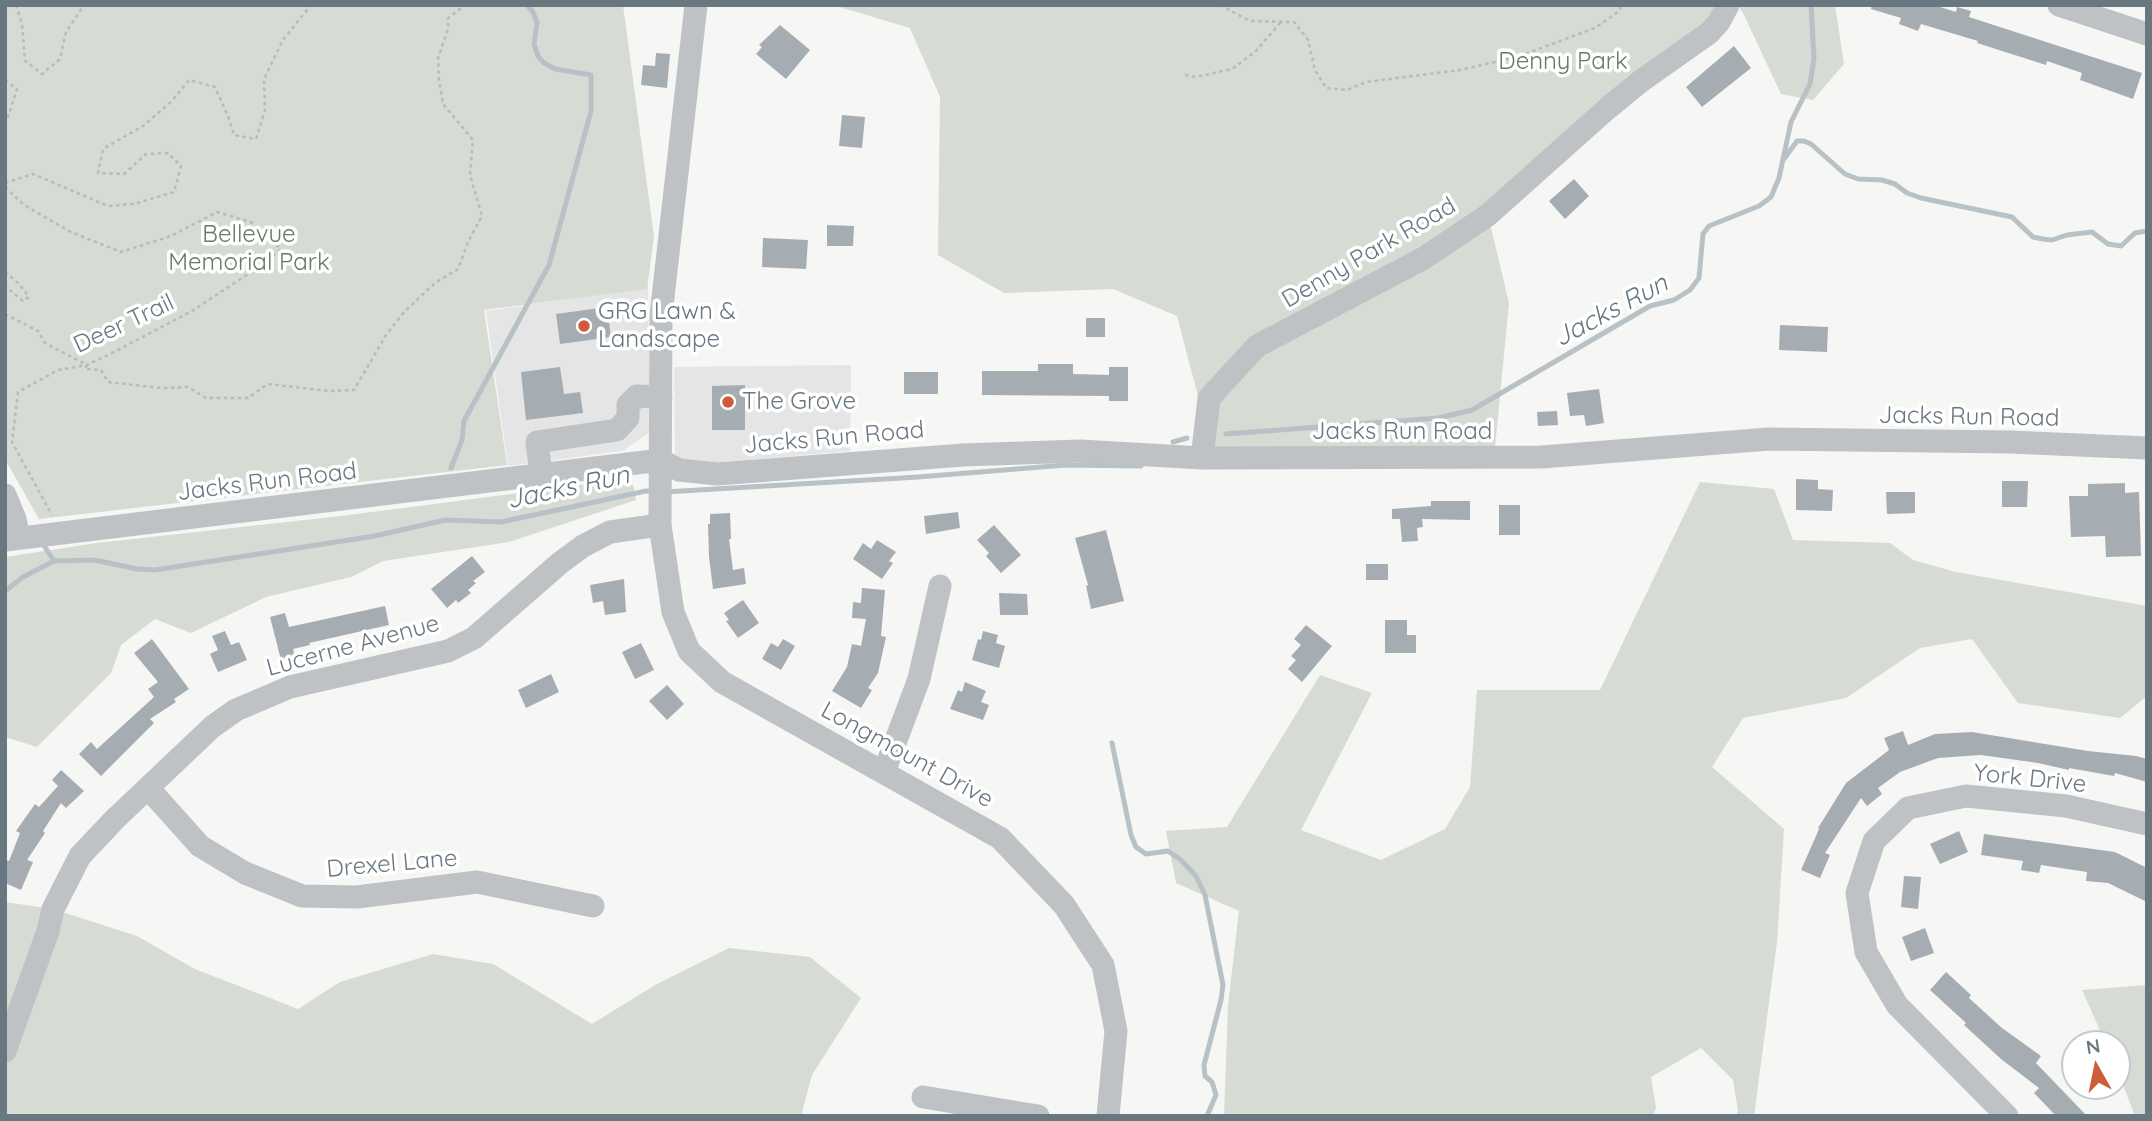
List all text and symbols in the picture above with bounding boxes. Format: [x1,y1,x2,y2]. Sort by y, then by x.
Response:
park label: Denny Park [1498,48,1628,76]
street label: Denny Park Road [1277,192,1461,314]
park label: Bellevue Memorial Park [168,221,330,277]
water label: Jacks Run [1549,268,1673,354]
street label: Deer Trail [69,288,179,360]
place label: GRG Lawn & Landscape [598,298,736,354]
marker: GRG Lawn & Landscape [576,318,592,334]
place label: The Grove [742,388,856,416]
marker: The Grove [720,394,736,410]
street label: Jacks Run Road [1878,401,2060,433]
street label: Jacks Run Road [743,416,925,460]
street label: Jacks Run Road [1312,418,1492,446]
street label: Jacks Run Road [176,457,358,507]
water label: Jacks Run [504,460,632,516]
street label: Lucerne Avenue [263,609,443,683]
street label: Longmount Drive [816,696,998,814]
street label: York Drive [1972,759,2088,799]
street label: Drexel Lane [325,844,459,884]
north arrow [2061,1030,2131,1100]
text: N [2084,1033,2102,1059]

